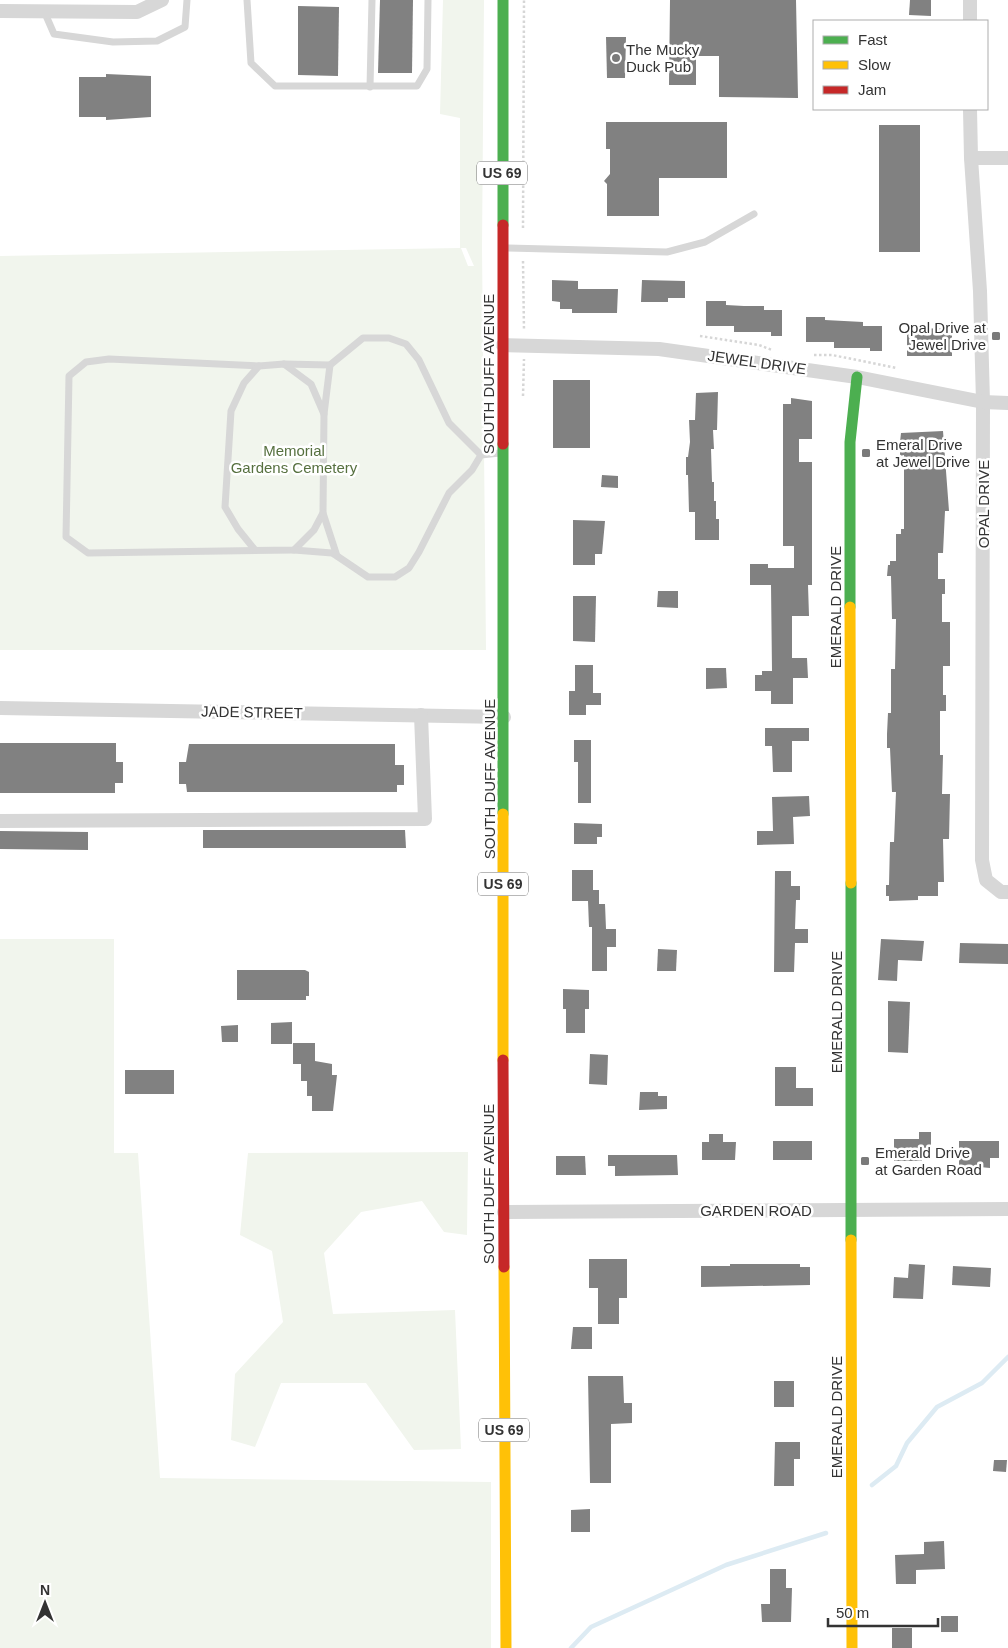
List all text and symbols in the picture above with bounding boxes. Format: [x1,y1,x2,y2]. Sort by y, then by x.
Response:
legend [813,20,988,110]
text: Fast [858,31,888,48]
place label: The Mucky Duck Pub [626,41,700,75]
marker: The Mucky Duck Pub [610,52,622,64]
text: Slow [858,56,891,73]
text: Jam [858,81,886,98]
road number: US 69 [477,162,527,184]
street label: SOUTH DUFF AVENUE [480,294,497,454]
place label: Opal Drive at Jewel Drive [898,319,987,353]
marker: Opal Drive at Jewel Drive [990,330,1002,342]
street label: JEWEL DRIVE [707,347,807,377]
place label: Emeral Drive at Jewel Drive [876,436,970,470]
park label: Memorial Gardens Cemetery [231,442,358,476]
marker: Emeral Drive at Jewel Drive [860,447,872,459]
street label: OPAL DRIVE [975,460,992,548]
street label: EMERALD DRIVE [827,546,844,668]
street label: SOUTH DUFF AVENUE [481,699,498,859]
street label: JADE STREET [201,703,303,721]
road number: US 69 [478,872,528,896]
street label: EMERALD DRIVE [828,951,845,1073]
street label: SOUTH DUFF AVENUE [480,1104,497,1264]
place label: Emerald Drive at Garden Road [875,1144,982,1178]
marker: Emerald Drive at Garden Road [859,1155,871,1167]
street label: GARDEN ROAD [700,1202,812,1219]
street label: EMERALD DRIVE [828,1356,845,1478]
road number: US 69 [479,1418,529,1442]
north arrow [20,1578,70,1628]
text: N [40,1582,50,1598]
scale bar [828,1596,938,1628]
text: 50 m [836,1604,869,1621]

